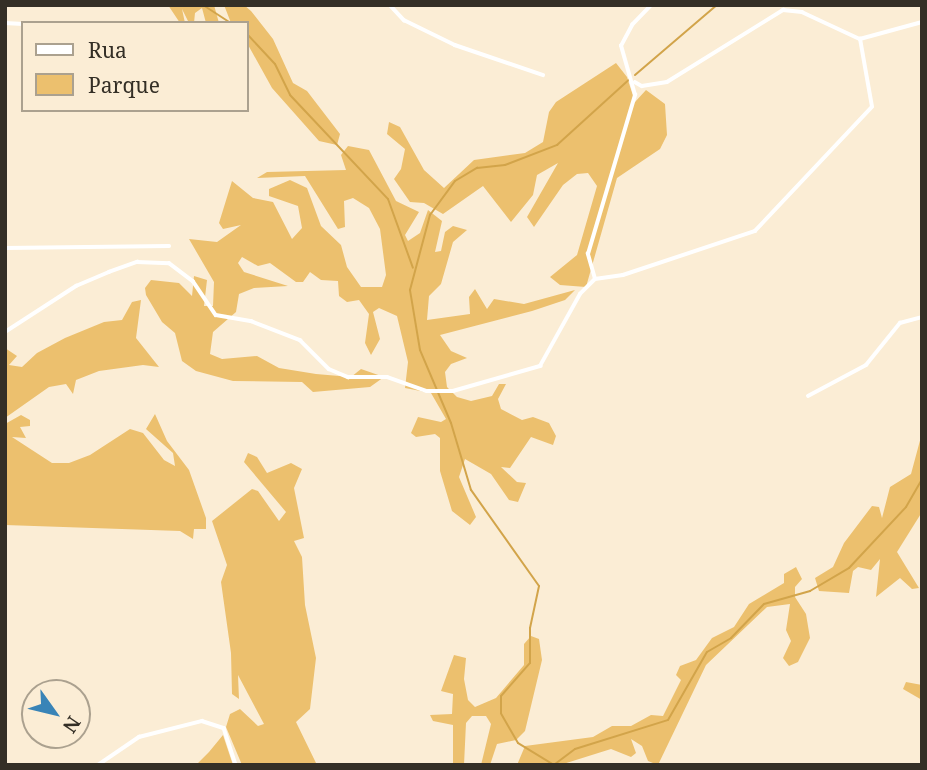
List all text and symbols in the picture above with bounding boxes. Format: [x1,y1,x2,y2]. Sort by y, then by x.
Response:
legend [21,21,248,112]
text: Rua [88,36,127,64]
text: Parque [88,71,160,99]
north arrow [21,679,91,749]
text: N [57,711,87,738]

